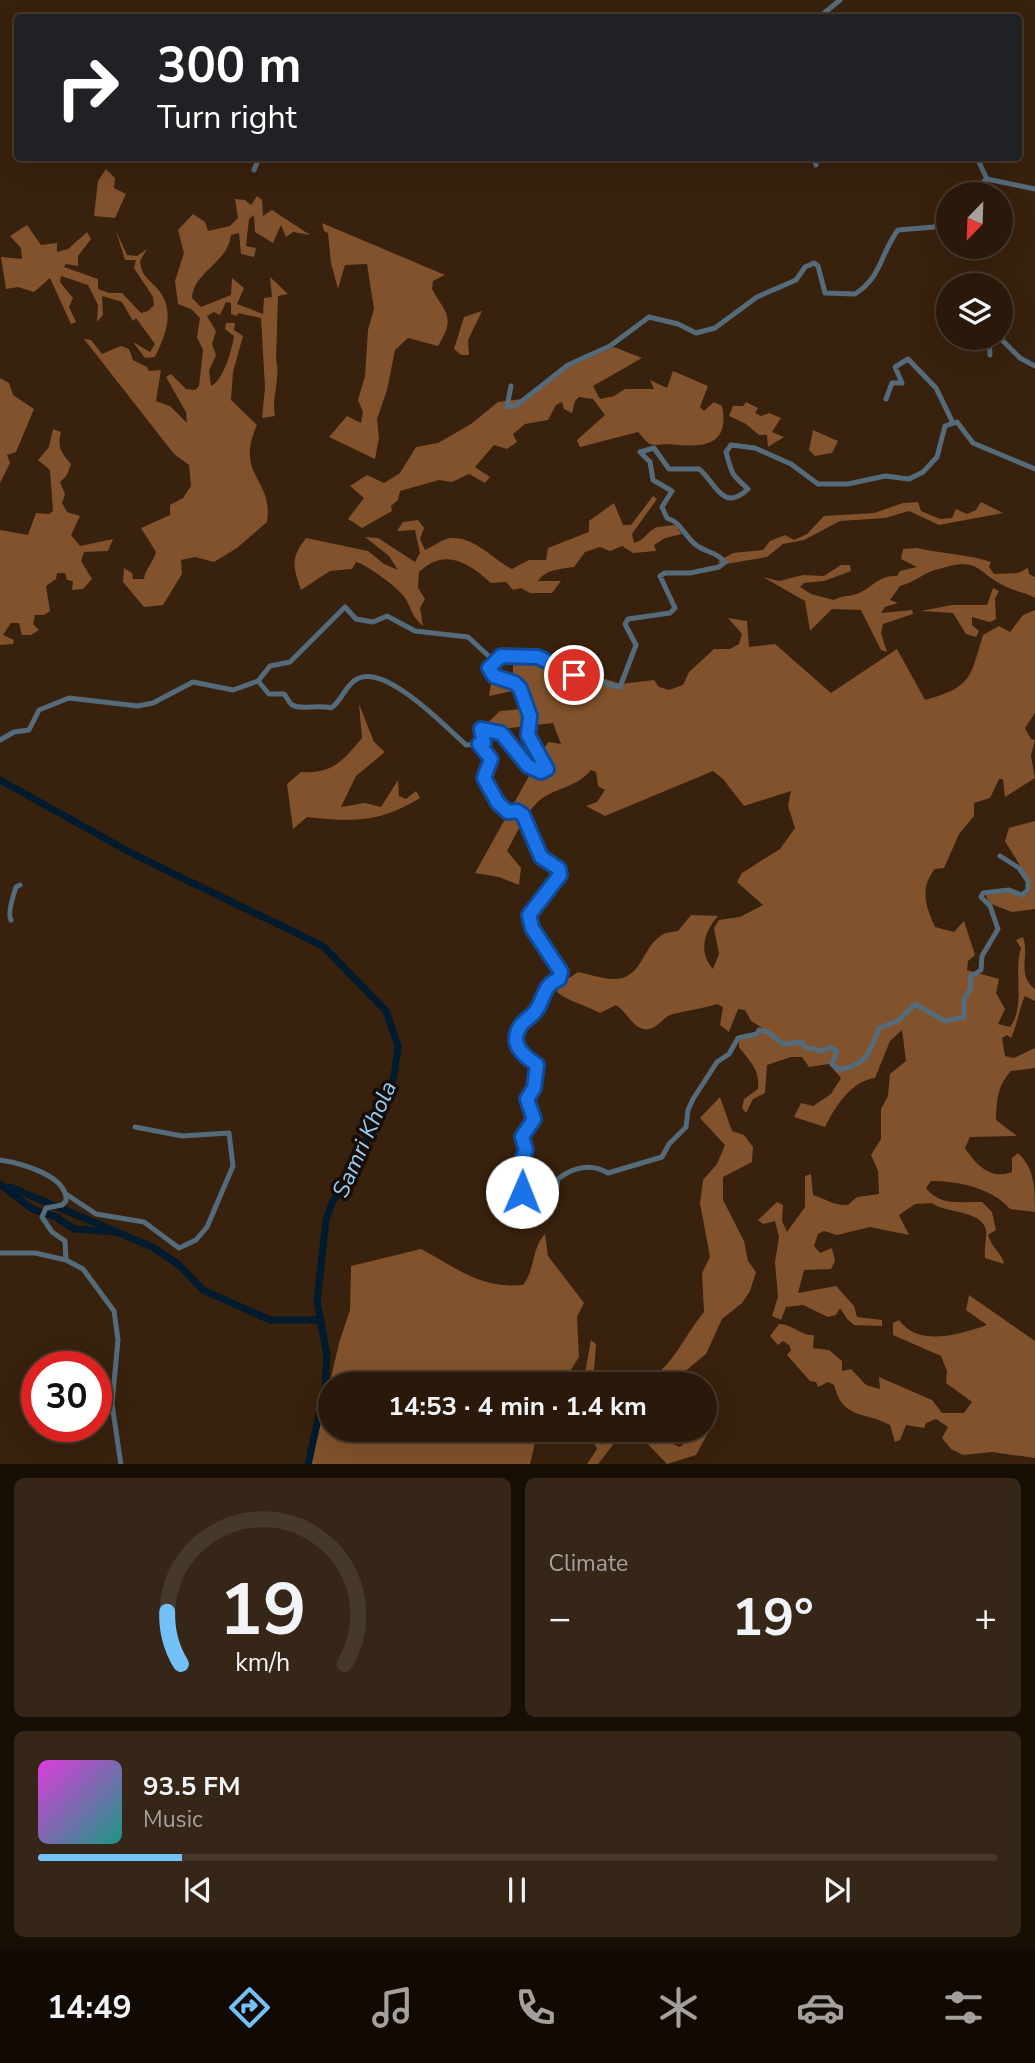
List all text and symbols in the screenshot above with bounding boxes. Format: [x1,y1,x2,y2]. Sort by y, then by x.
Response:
text: 300 m [157,32,301,99]
icon: right [42,42,133,133]
text: Turn right [157,96,297,139]
north arrow [936,182,1013,259]
map controls [936,182,1013,350]
button: layers [936,273,1013,350]
pin [544,645,604,705]
icon: arrive [555,656,593,694]
water label: Samri Khola [325,1076,404,1202]
position arrow [485,1155,559,1229]
speed limit sign: 30 [21,1351,112,1442]
text: 14:53 · 4 min · 1.4 km [388,1389,647,1424]
text: Climate [549,1548,628,1579]
text: 19 [219,1560,306,1660]
text: 19° [732,1582,814,1653]
text: − [549,1593,571,1644]
text: + [974,1593,997,1644]
text: km/h [235,1645,290,1679]
text: 93.5 FM [143,1769,240,1804]
text: Music [143,1804,203,1835]
icon: previous [179,1871,217,1909]
icon: pause [498,1871,536,1909]
icon: next [818,1871,856,1909]
icon: directions [225,1983,274,2032]
icon: music [368,1983,417,2032]
icon: phone [511,1983,560,2032]
icon: climate [654,1983,703,2032]
icon: car [796,1983,845,2032]
icon: filters [939,1983,988,2032]
text: 14:49 [47,1986,132,2029]

